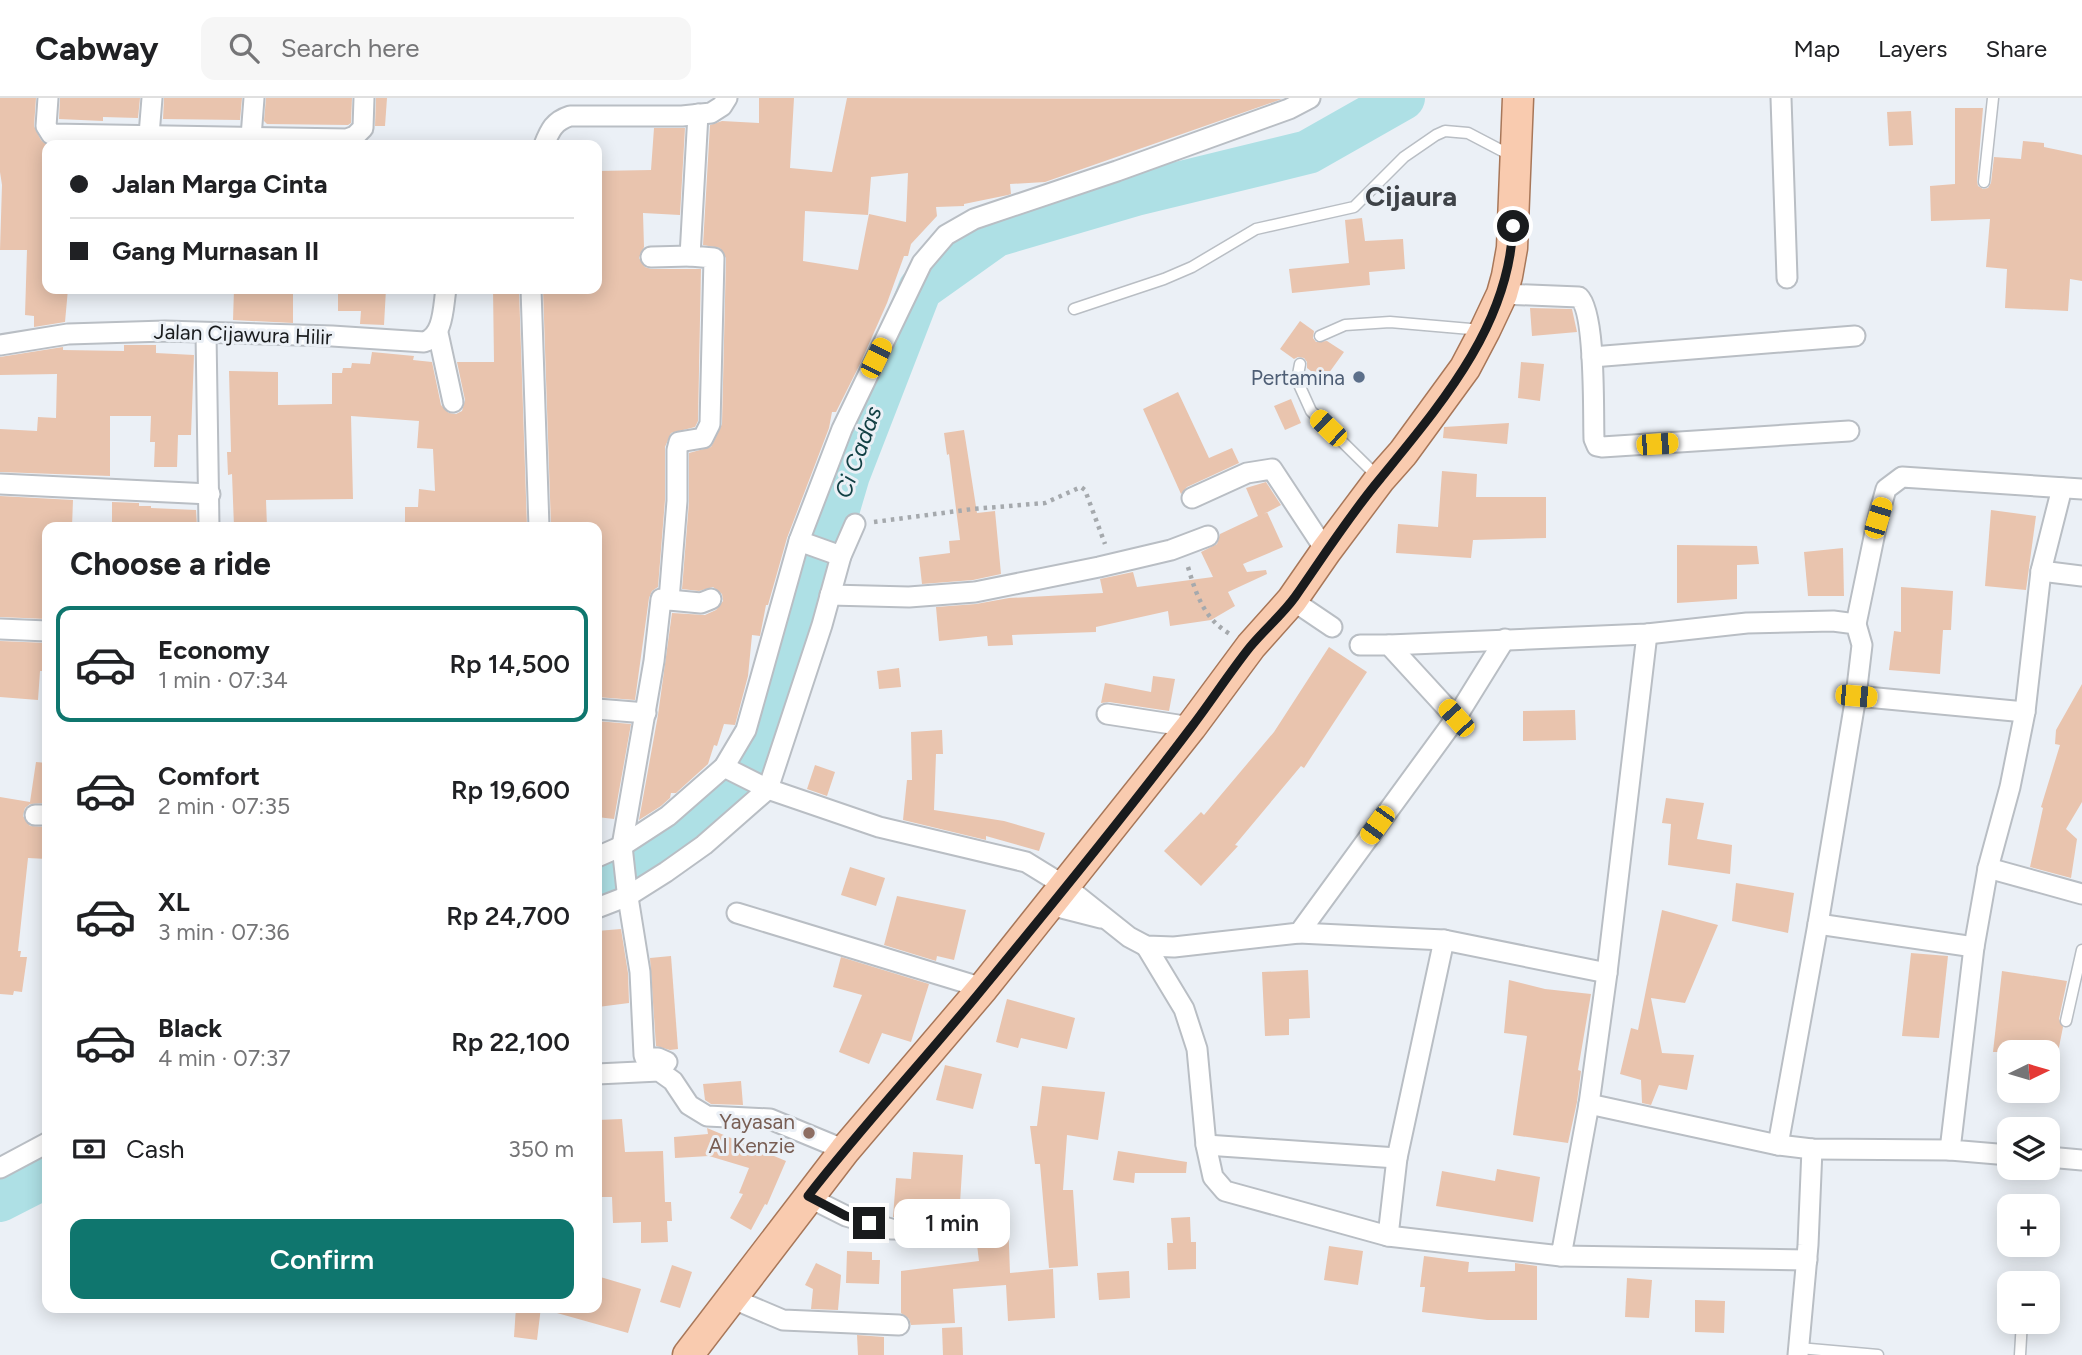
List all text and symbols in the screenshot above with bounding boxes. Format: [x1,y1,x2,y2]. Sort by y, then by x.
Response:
search box [201,17,691,80]
text: Cabway [35,29,159,68]
icon: search [225,29,263,67]
text: Search here [281,32,420,64]
text: Map [1793,34,1840,63]
text: Layers [1878,34,1947,63]
text: Share [1985,34,2047,63]
text: Jalan Marga Cinta [112,168,328,200]
district label: Cijaura [1365,179,1457,213]
route start [1497,210,1529,242]
text: Gang Murnasan II [112,235,319,267]
street label: Jalan Cijawura Hilir [153,318,333,350]
car [858,335,895,381]
place label: Pertamina [1251,365,1345,390]
marker: Pertamina [1351,369,1367,385]
water label: Ci Cadas [828,402,888,502]
car [1306,406,1351,450]
car [1636,432,1679,456]
car [1862,495,1895,541]
text: Choose a ride [70,545,271,583]
icon: car [74,633,137,696]
text: Economy [158,634,270,666]
text: Rp 14,500 [449,648,570,680]
text: 1 min · 07:34 [158,666,288,694]
car [1835,684,1878,708]
car [1435,695,1478,741]
icon: car [74,759,137,822]
text: Comfort [158,760,260,792]
text: Rp 19,600 [451,774,570,806]
text: 2 min · 07:35 [158,792,290,820]
car [1357,802,1398,848]
icon: car [74,885,137,948]
text: XL [158,886,190,918]
text: Rp 24,700 [446,900,570,932]
text: 3 min · 07:36 [158,918,290,946]
icon: car [74,1011,137,1074]
text: Black [158,1012,222,1044]
text: Rp 22,100 [451,1026,570,1058]
north arrow [1997,1040,2060,1102]
map controls [1997,1040,2060,1334]
text: 4 min · 07:37 [158,1044,291,1072]
place label: Yayasan Al Kenzie [709,1109,795,1158]
button: layers [1997,1117,2060,1180]
marker: Yayasan Al Kenzie [801,1125,817,1141]
icon: cash [70,1130,108,1168]
text: Cash [126,1133,185,1165]
text: 350 m [508,1135,574,1163]
button: + [1997,1194,2060,1257]
callout: 1 min [894,1198,1009,1248]
route end [853,1207,885,1239]
text: 1 min [925,1209,979,1237]
button: Confirm [70,1219,574,1299]
button: − [1997,1271,2060,1334]

